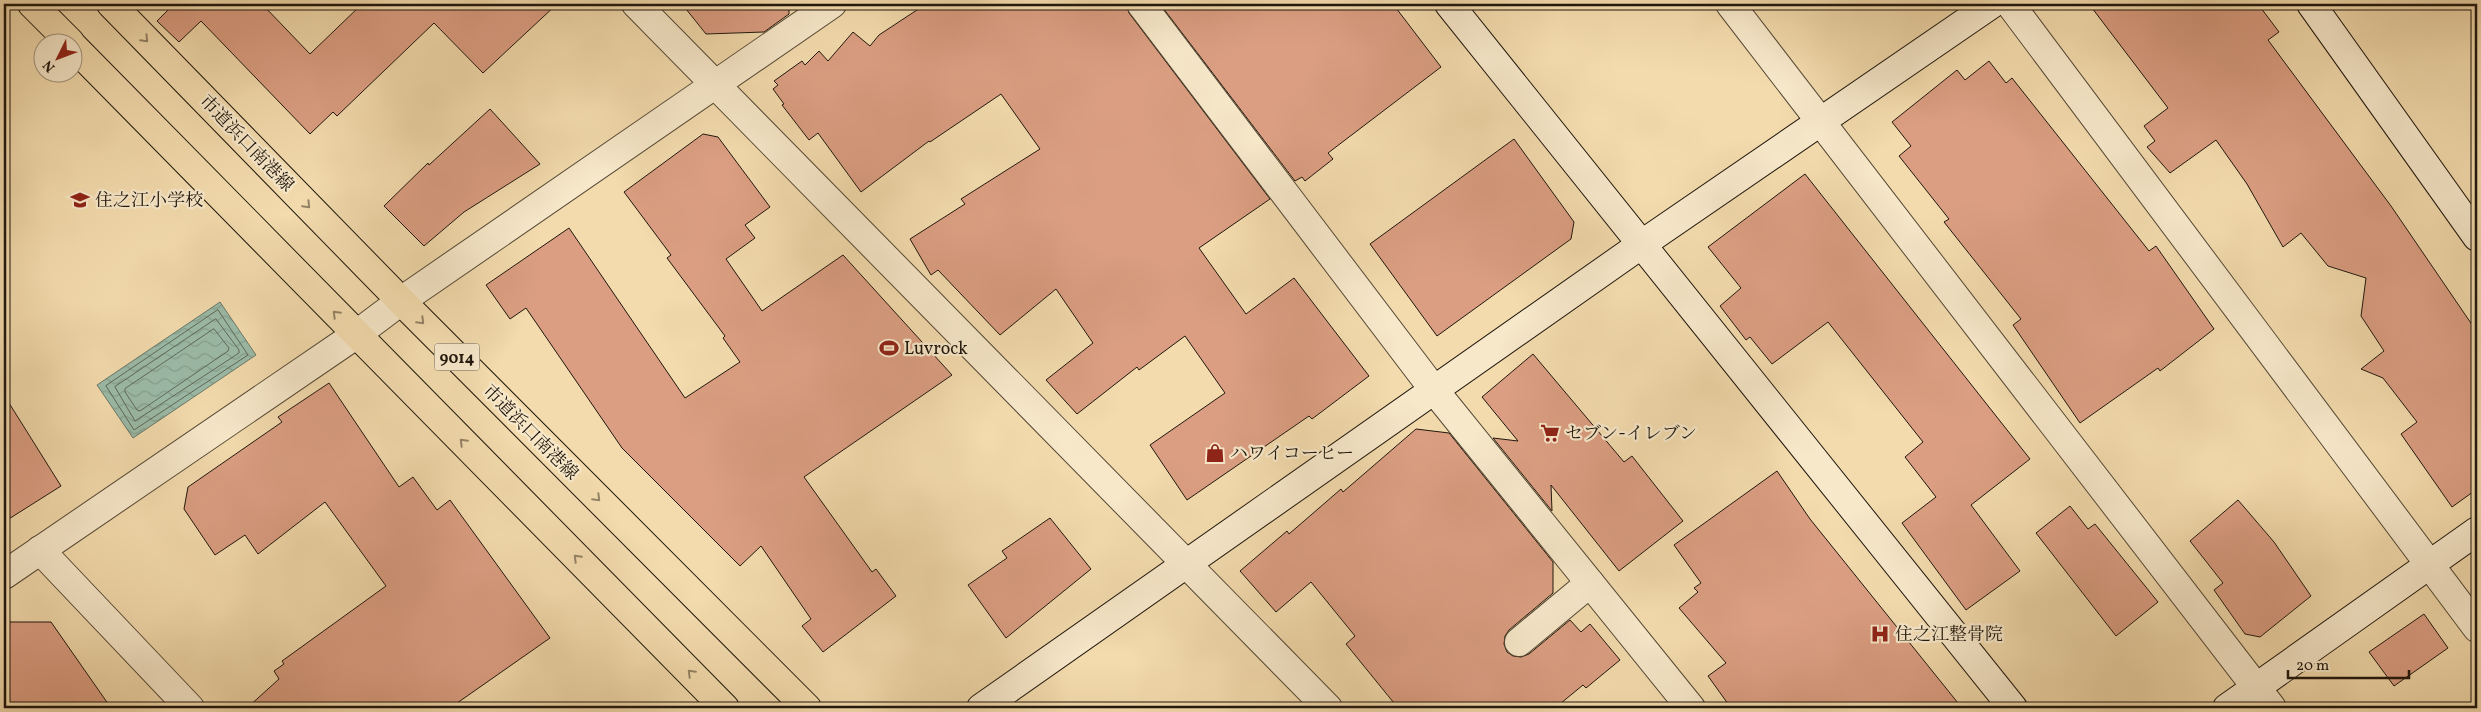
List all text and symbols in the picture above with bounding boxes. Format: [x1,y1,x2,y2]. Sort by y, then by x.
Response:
north arrow [32,32,82,82]
one-way arrow [139,33,148,42]
text: N [39,56,60,76]
street label: 市道浜口南港線 [193,90,299,198]
school or university icon: 住之江小学校 [69,189,91,211]
place label: 住之江小学校 [95,189,203,214]
one-way arrow [301,199,310,208]
one-way arrow [333,310,342,319]
one-way arrow [415,315,424,324]
sports icon: Luvrock [878,337,900,359]
place label: Luvrock [904,337,968,362]
road number: 9014 [434,344,480,371]
street label: 市道浜口南港線 [477,380,583,486]
supermarket icon: セブン-イレブン [1539,422,1561,444]
place label: セブン-イレブン [1565,422,1697,447]
one-way arrow [460,439,469,448]
shop icon: ハワイコーヒー [1204,442,1226,464]
place label: ハワイコーヒー [1230,442,1354,467]
one-way arrow [592,492,601,501]
one-way arrow [574,554,583,563]
hospital icon: 住之江整骨院 [1869,623,1891,645]
place label: 住之江整骨院 [1895,623,2003,648]
scale bar [2288,647,2410,679]
text: 20 m [2296,656,2329,677]
one-way arrow [687,670,696,679]

